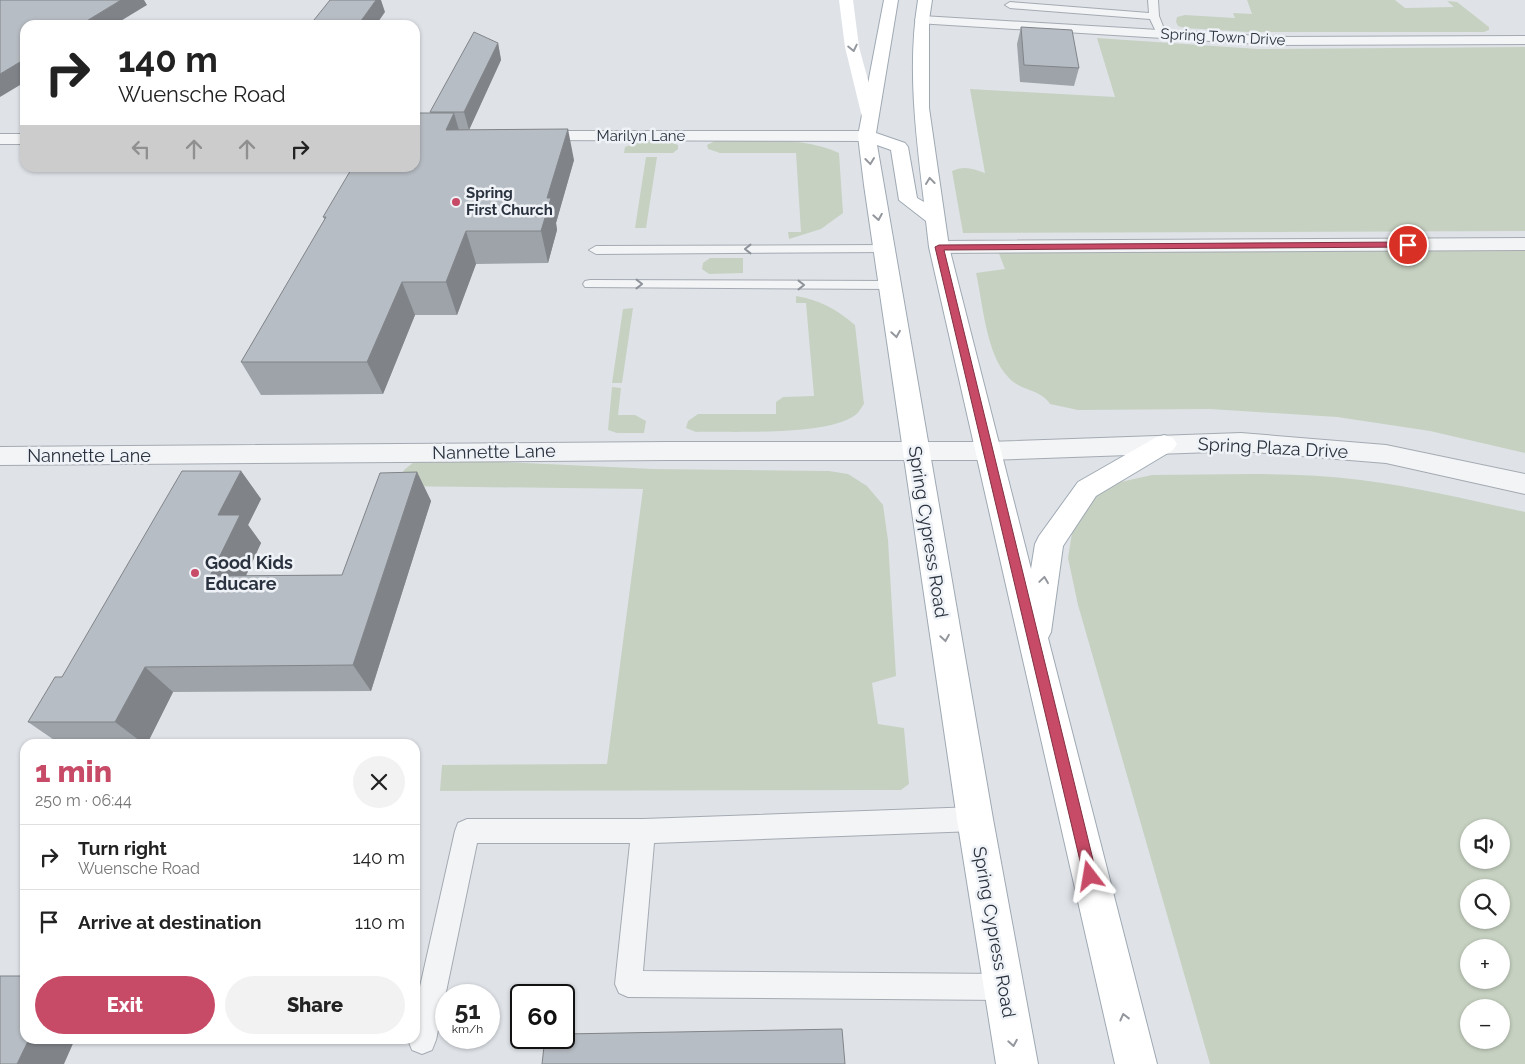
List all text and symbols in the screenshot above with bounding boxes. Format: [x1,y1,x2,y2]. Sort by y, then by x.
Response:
street label: Spring Town Drive [1160,25,1286,49]
text: 140 m [118,39,218,80]
icon: right [35,40,100,105]
one-way arrow [847,44,858,53]
text: Wuensche Road [118,81,286,107]
street label: Marilyn Lane [597,127,686,145]
icon: left [127,135,155,163]
icon: ahead [180,135,208,163]
icon: ahead [233,135,261,163]
icon: right [286,135,314,163]
one-way arrow [864,157,875,165]
one-way arrow [925,177,936,185]
place label: Spring First Church [466,184,553,219]
marker: Spring First Church [450,196,462,208]
one-way arrow [873,213,883,221]
pin [1387,224,1429,266]
icon: arrive [1394,231,1422,259]
one-way arrow [743,244,751,254]
one-way arrow [636,279,643,289]
one-way arrow [798,280,806,290]
one-way arrow [890,330,901,338]
street label: Spring Plaza Drive [1197,433,1349,462]
street label: Nannette Lane [432,440,556,463]
street label: Nannette Lane [27,445,151,466]
street label: Spring Cypress Road [905,445,952,619]
place label: Good Kids Educare [205,552,293,594]
marker: Good Kids Educare [189,567,201,579]
one-way arrow [1038,576,1049,584]
one-way arrow [940,634,950,643]
text: 1 min [35,754,112,789]
button: close [353,756,405,808]
text: 250 m · 06:44 [35,791,132,810]
map controls [1460,819,1510,1049]
button: sound [1460,819,1510,869]
text: Turn right [78,837,167,859]
icon: right [35,843,63,871]
street label: Spring Cypress Road [969,845,1020,1019]
text: 140 m [353,846,405,868]
position arrow [1063,849,1115,901]
text: Wuensche Road [78,859,200,878]
button: search [1460,879,1510,929]
icon: arrive [35,908,63,936]
text: Arrive at destination [78,911,262,933]
text: 110 m [355,911,405,933]
button: + [1460,939,1510,989]
button: Exit [35,976,215,1034]
button: Share [225,976,405,1034]
speed limit sign: 60 [510,984,575,1049]
text: 51 [454,995,481,1025]
button: − [1460,999,1510,1049]
one-way arrow [1119,1012,1130,1021]
text: km/h [452,1022,483,1036]
one-way arrow [1008,1039,1018,1047]

